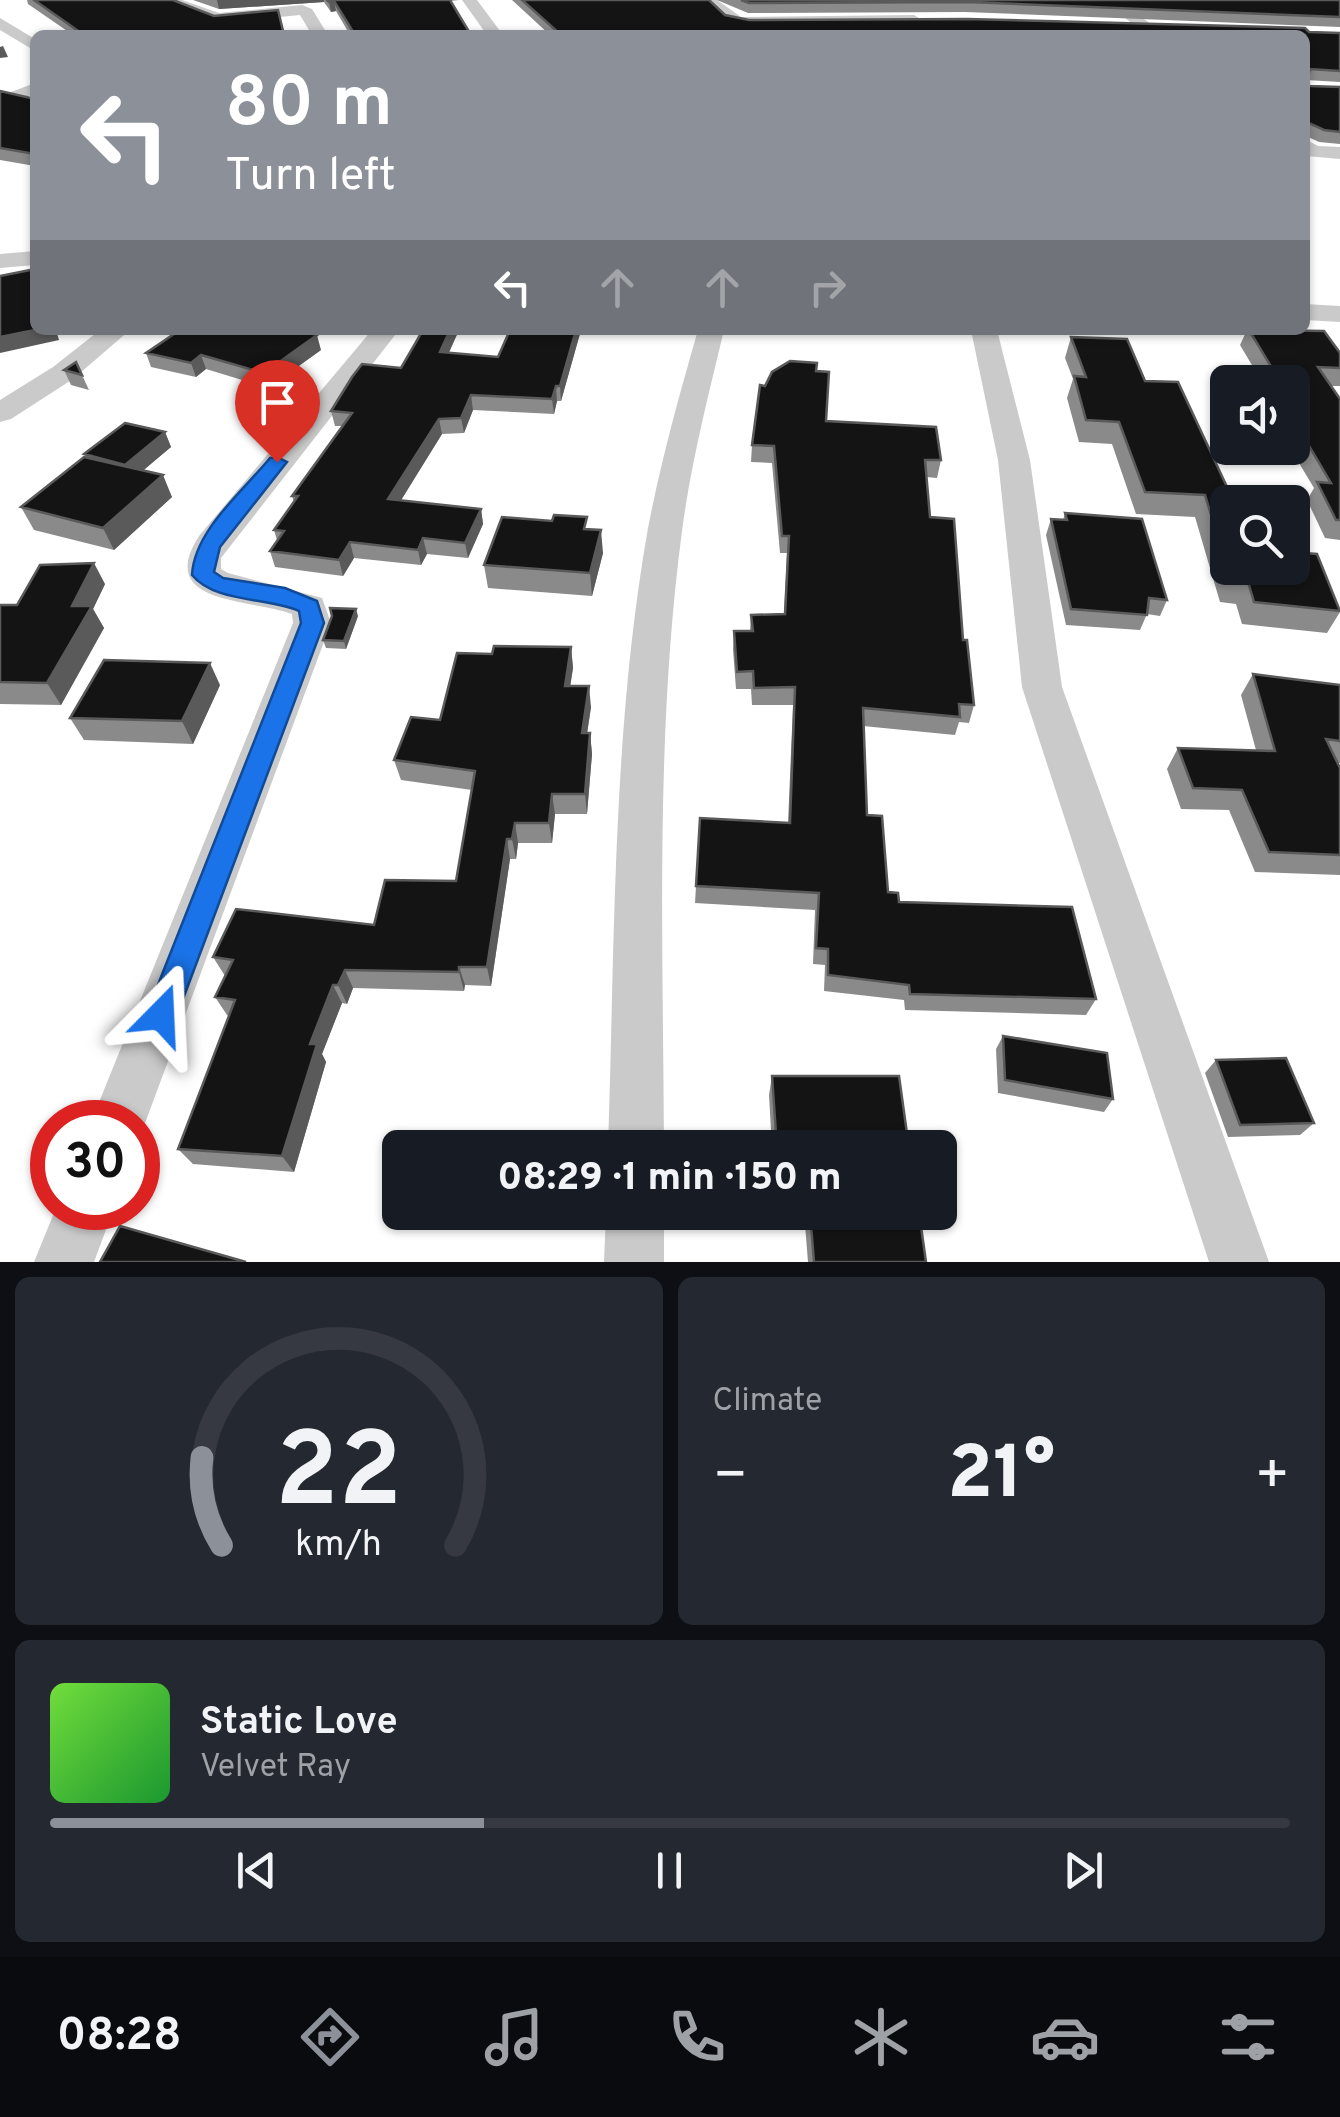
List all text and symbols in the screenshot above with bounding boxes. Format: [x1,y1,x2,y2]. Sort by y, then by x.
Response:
text: 80 m [225,62,393,151]
icon: left [60,70,190,200]
text: Turn left [225,149,396,206]
icon: left [485,260,540,315]
icon: ahead [590,260,645,315]
icon: ahead [695,260,750,315]
icon: right [800,260,855,315]
pin [235,360,320,463]
map controls [1210,365,1310,585]
button: sound [1210,365,1310,465]
icon: arrive [250,375,305,430]
button: search [1210,485,1310,585]
position arrow [109,963,213,1067]
speed limit sign: 30 [30,1100,160,1230]
text: 08:29 · 1 min · 150 m [497,1155,842,1204]
text: Climate [713,1382,822,1422]
text: 22 [275,1411,402,1543]
text: 21° [947,1430,1055,1525]
text: − [713,1443,748,1513]
text: + [1255,1443,1290,1513]
text: km/h [295,1523,382,1569]
text: Static Love [200,1699,398,1748]
text: Velvet Ray [200,1748,351,1788]
icon: previous [229,1843,284,1898]
icon: pause [642,1843,697,1898]
icon: next [1056,1843,1111,1898]
icon: directions [295,2002,365,2072]
icon: music [479,2002,549,2072]
icon: phone [662,2002,732,2072]
icon: climate [846,2002,916,2072]
icon: car [1030,2002,1100,2072]
icon: filters [1213,2002,1283,2072]
text: 08:28 [57,2009,181,2066]

